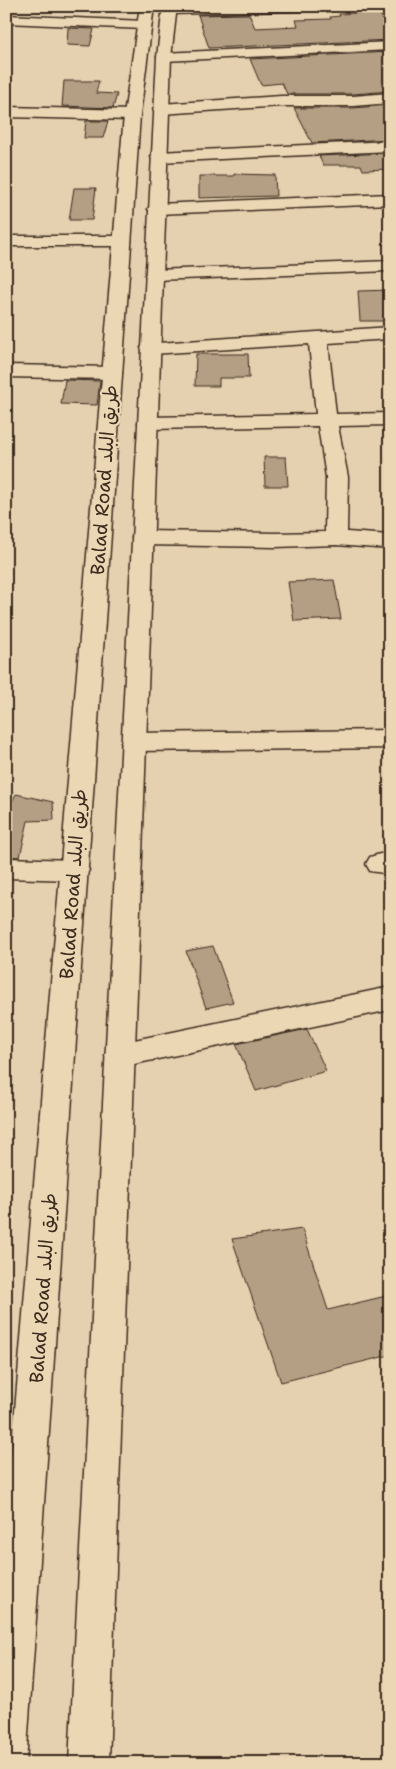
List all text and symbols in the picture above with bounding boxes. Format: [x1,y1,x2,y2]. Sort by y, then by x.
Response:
street label: Balad Road طريق البلد [85,384,123,576]
street label: Balad Road طريق البلد [54,788,92,980]
street label: Balad Road طريق البلد [24,1192,62,1384]

